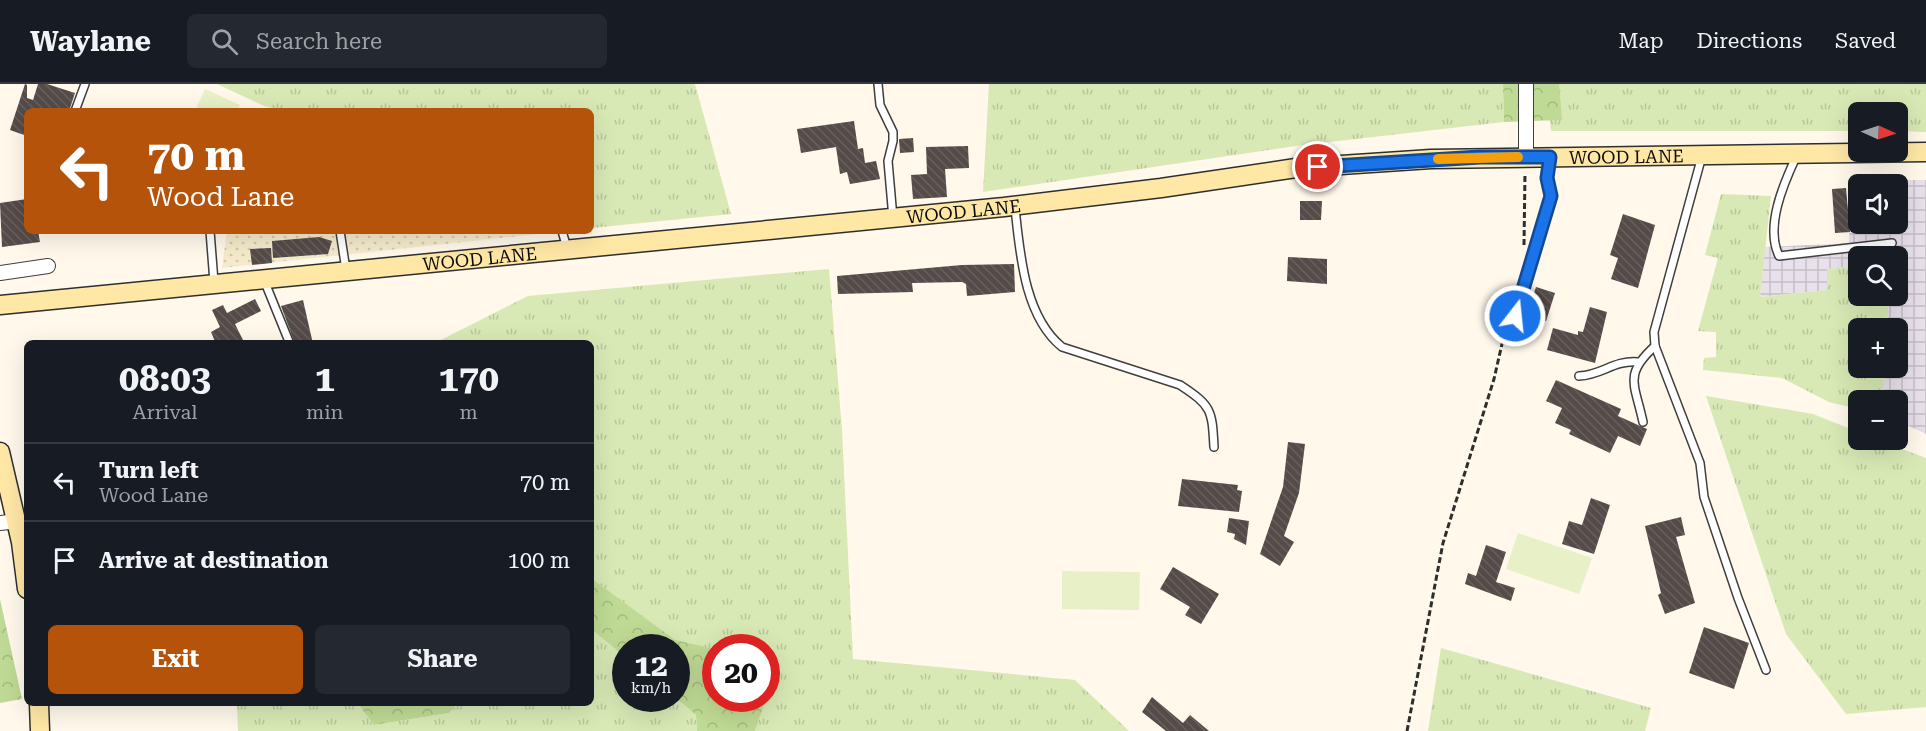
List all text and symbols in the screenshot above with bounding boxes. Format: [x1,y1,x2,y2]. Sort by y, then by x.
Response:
search box [187,14,607,68]
text: Waylane [30,25,151,58]
icon: search [208,25,241,58]
text: Search here [256,29,382,54]
text: Map [1619,29,1663,53]
text: Directions [1696,29,1802,53]
text: Saved [1835,29,1896,53]
north arrow [1848,102,1908,162]
map controls [1848,102,1908,450]
text: 70 m [147,131,245,180]
icon: left [48,132,126,210]
pin [1292,141,1343,192]
street label: WOOD LANE [1569,145,1684,168]
icon: arrive [1301,150,1334,183]
button: sound [1848,174,1908,234]
text: Wood Lane [147,181,294,213]
street label: WOOD LANE [905,195,1022,227]
street label: WOOD LANE [422,242,538,274]
button: search [1848,246,1908,306]
position arrow [1483,284,1547,348]
button: + [1848,318,1908,378]
text: 08:03 [119,358,211,400]
text: 1 [315,358,335,400]
text: 170 [439,358,499,400]
button: − [1848,390,1908,450]
text: Arrival [132,400,197,424]
text: min [306,400,343,424]
text: m [460,400,478,424]
text: Turn left [99,458,199,483]
icon: left [48,466,81,499]
text: 70 m [520,470,570,495]
text: Wood Lane [99,483,208,507]
icon: arrive [48,544,81,577]
text: Arrive at destination [99,548,328,573]
text: 100 m [507,548,570,573]
button: Exit [48,625,303,694]
button: Share [315,625,570,694]
speed limit sign: 20 [702,634,780,712]
text: 12 [634,648,668,683]
text: km/h [631,679,671,697]

